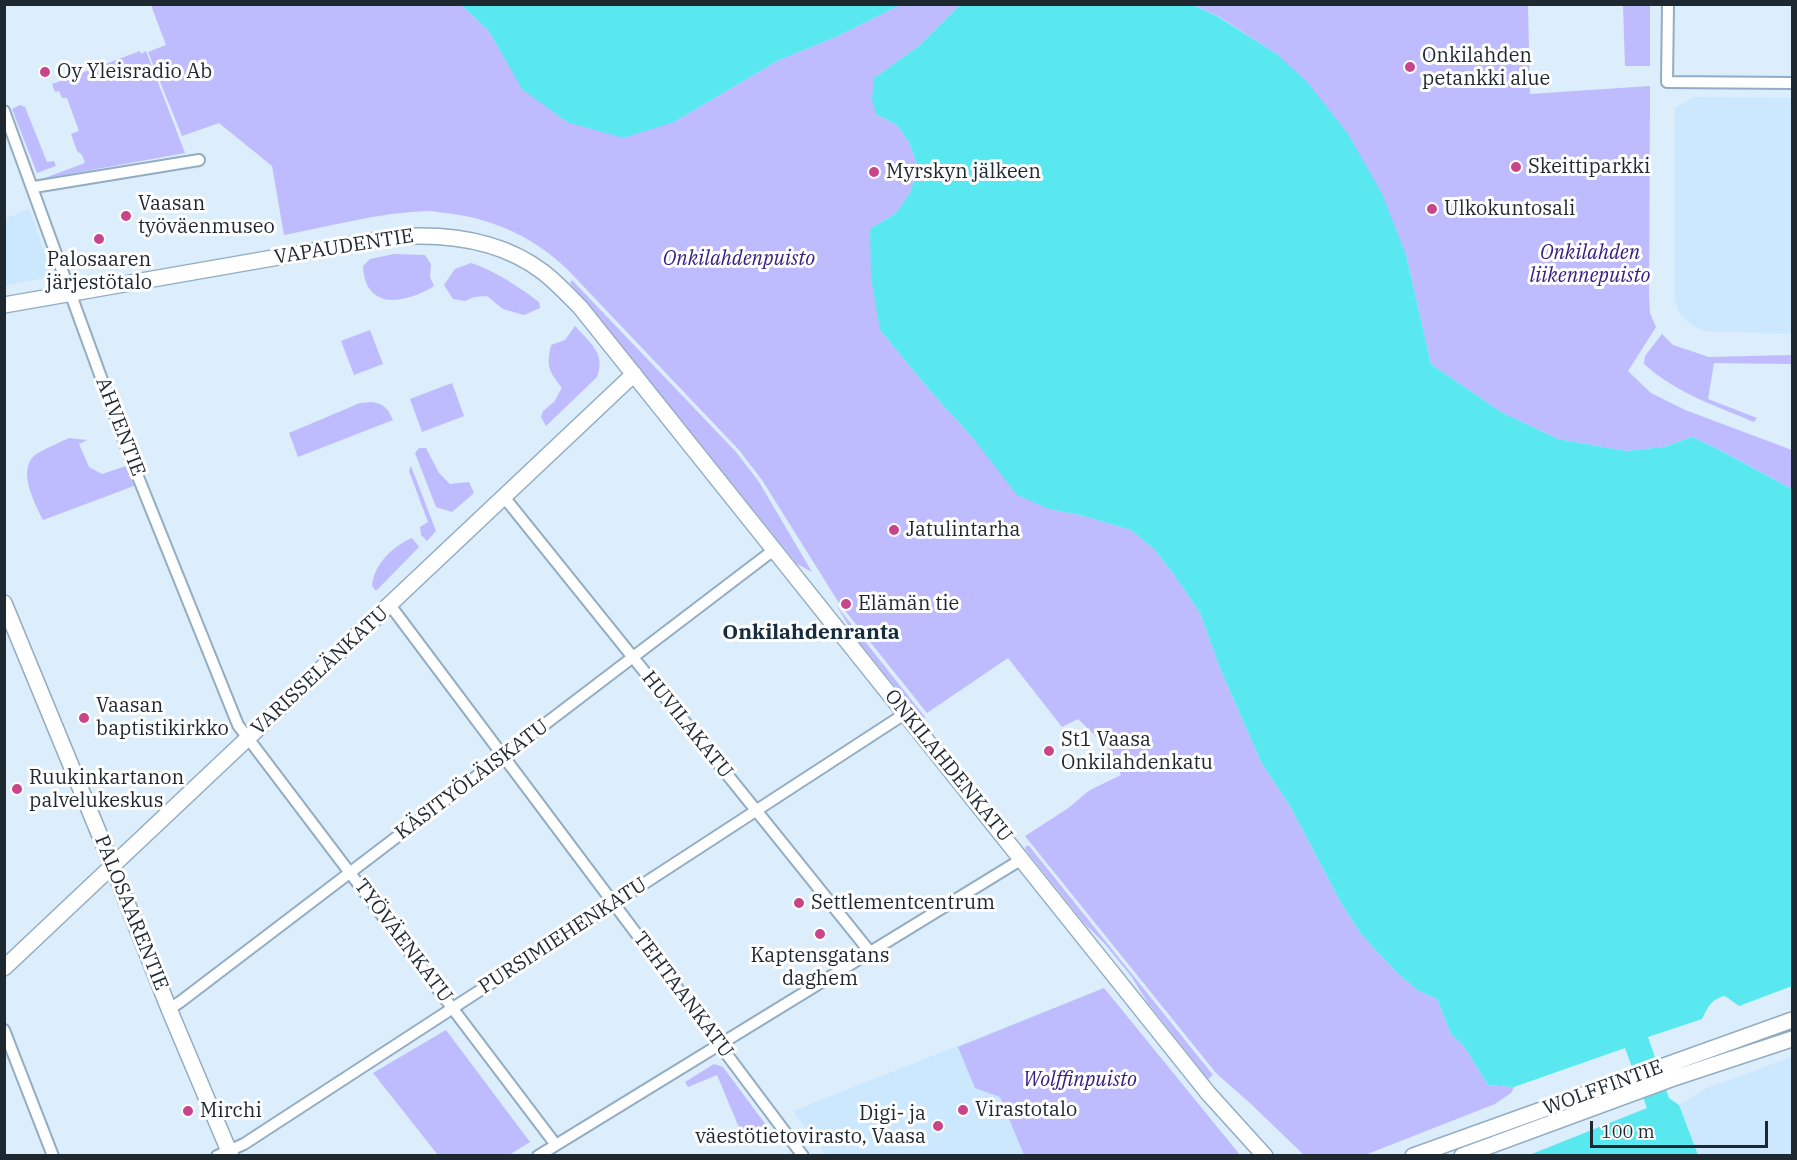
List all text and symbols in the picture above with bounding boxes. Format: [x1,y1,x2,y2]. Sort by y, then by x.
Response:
place label: Onkilahden petankki alue [1422,44,1550,91]
place label: Oy Yleisradio Ab [57,60,212,84]
marker: Onkilahden petankki alue [1403,60,1417,74]
marker: Oy Yleisradio Ab [38,65,52,79]
place label: Skeittiparkki [1528,155,1650,179]
place label: Myrskyn jälkeen [886,160,1041,184]
marker: Skeittiparkki [1509,160,1523,174]
marker: Myrskyn jälkeen [867,165,881,179]
place label: Vaasan työväenmuseo [138,192,275,239]
place label: Ulkokuntosali [1444,197,1575,221]
marker: Ulkokuntosali [1425,202,1439,216]
marker: Vaasan työväenmuseo [119,209,133,223]
street label: VAPAUDENTIE [273,224,415,270]
marker: Palosaaren järjestötalo [92,232,106,246]
park label: Onkilahden liikennepuisto [1530,241,1650,288]
park label: Onkilahdenpuisto [663,247,815,271]
place label: Palosaaren järjestötalo [46,248,152,295]
street label: AHVENTIE [90,374,150,480]
place label: Jatulintarha [906,518,1021,542]
marker: Jatulintarha [887,523,901,537]
place label: Elämän tie [858,592,959,616]
marker: Elämän tie [839,597,853,611]
street label: VARISSELÄNKATU [247,601,393,741]
district label: Onkilahdenranta [722,620,900,646]
street label: HUVILAKATU [636,667,738,783]
street label: ONKILAHDENKATU [879,685,1017,847]
place label: Vaasan baptistikirkko [96,694,229,741]
marker: Vaasan baptistikirkko [77,711,91,725]
street label: KÄSITYÖLÄISKATU [391,715,553,845]
place label: St1 Vaasa Onkilahdenkatu [1061,728,1213,775]
marker: St1 Vaasa Onkilahdenkatu [1042,744,1056,758]
place label: Ruukinkartanon palvelukeskus [29,766,184,813]
marker: Ruukinkartanon palvelukeskus [10,782,24,796]
street label: PALOSAARENTIE [89,832,173,994]
street label: PURSIMIEHENKATU [475,873,651,999]
street label: TYÖVÄENKATU [349,875,457,1007]
place label: Settlementcentrum [811,891,995,915]
marker: Settlementcentrum [792,896,806,910]
street label: TEHTAANKATU [628,927,738,1063]
marker: Kaptensgatans daghem [813,927,827,941]
place label: Kaptensgatans daghem [750,944,890,991]
street label: WOLFFINTIE [1540,1055,1666,1121]
park label: Wolffinpuisto [1023,1068,1137,1092]
place label: Virastotalo [975,1098,1077,1122]
place label: Mirchi [200,1099,262,1123]
place label: Digi- ja väestötietovirasto, Vaasa [695,1102,926,1149]
marker: Virastotalo [956,1103,970,1117]
marker: Mirchi [181,1104,195,1118]
scale bar [1593,1109,1772,1147]
marker: Digi- ja väestötietovirasto, Vaasa [931,1119,945,1133]
text: 100 m [1601,1120,1655,1143]

